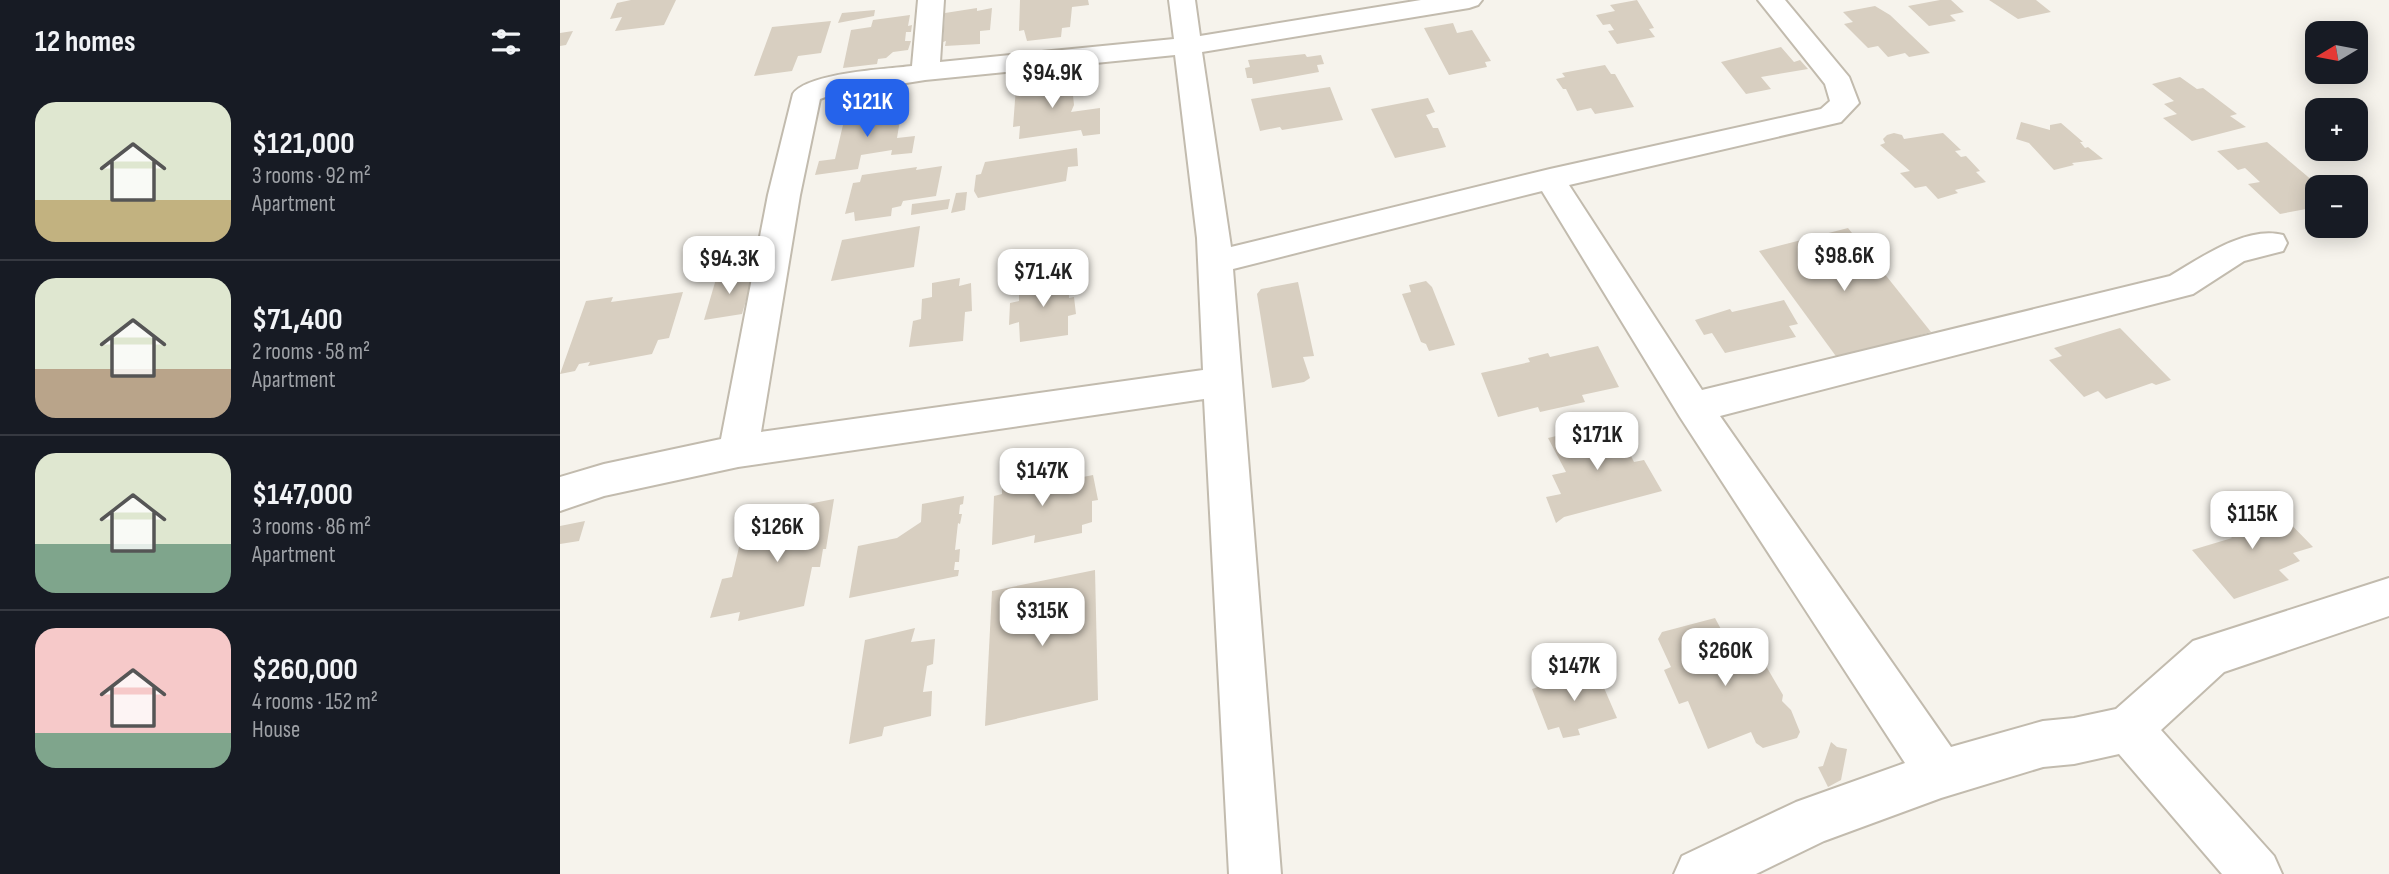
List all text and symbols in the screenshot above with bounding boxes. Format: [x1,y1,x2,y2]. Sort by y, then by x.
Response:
north arrow [2305,21,2368,84]
map controls [2305,21,2368,238]
icon: filters [487,23,525,61]
text: 12 homes [35,24,136,60]
pin: $94.9K [995,50,1109,110]
text: $94.9K [1022,59,1082,87]
pin: $121K [818,80,916,139]
text: $121K [841,88,893,116]
button: + [2305,98,2368,161]
text: $121,000 [252,126,355,162]
icon: home [91,130,175,214]
text: 3 rooms · 92 m² [252,162,371,190]
button: − [2305,175,2368,238]
text: Apartment [252,190,336,218]
pin: $98.6K [1787,233,1901,293]
pin: $94.3K [672,236,786,296]
text: $98.6K [1814,242,1874,270]
text: $94.3K [699,245,759,273]
pin: $71.4K [986,250,1100,309]
text: $71.4K [1014,258,1072,286]
text: $71,400 [252,302,343,338]
icon: home [91,306,175,390]
text: 2 rooms · 58 m² [252,338,370,366]
text: Apartment [252,366,336,394]
pin: $171K [1548,412,1646,472]
text: $171K [1571,421,1623,449]
pin: $147K [993,448,1091,508]
text: $147K [1016,457,1068,485]
text: $147,000 [252,477,353,513]
icon: home [91,481,175,565]
pin: $115K [2203,491,2301,551]
text: $115K [2226,500,2278,528]
pin: $126K [728,504,826,564]
text: 3 rooms · 86 m² [252,513,371,541]
text: $126K [750,513,804,541]
text: Apartment [252,541,336,569]
pin: $315K [993,588,1091,648]
text: $315K [1016,597,1068,625]
pin: $260K [1676,628,1774,688]
text: $260K [1698,637,1752,665]
pin: $147K [1525,644,1623,703]
text: $260,000 [252,652,358,688]
text: $147K [1548,652,1600,680]
icon: home [91,656,175,740]
text: 4 rooms · 152 m² [252,688,378,716]
text: House [252,716,300,744]

